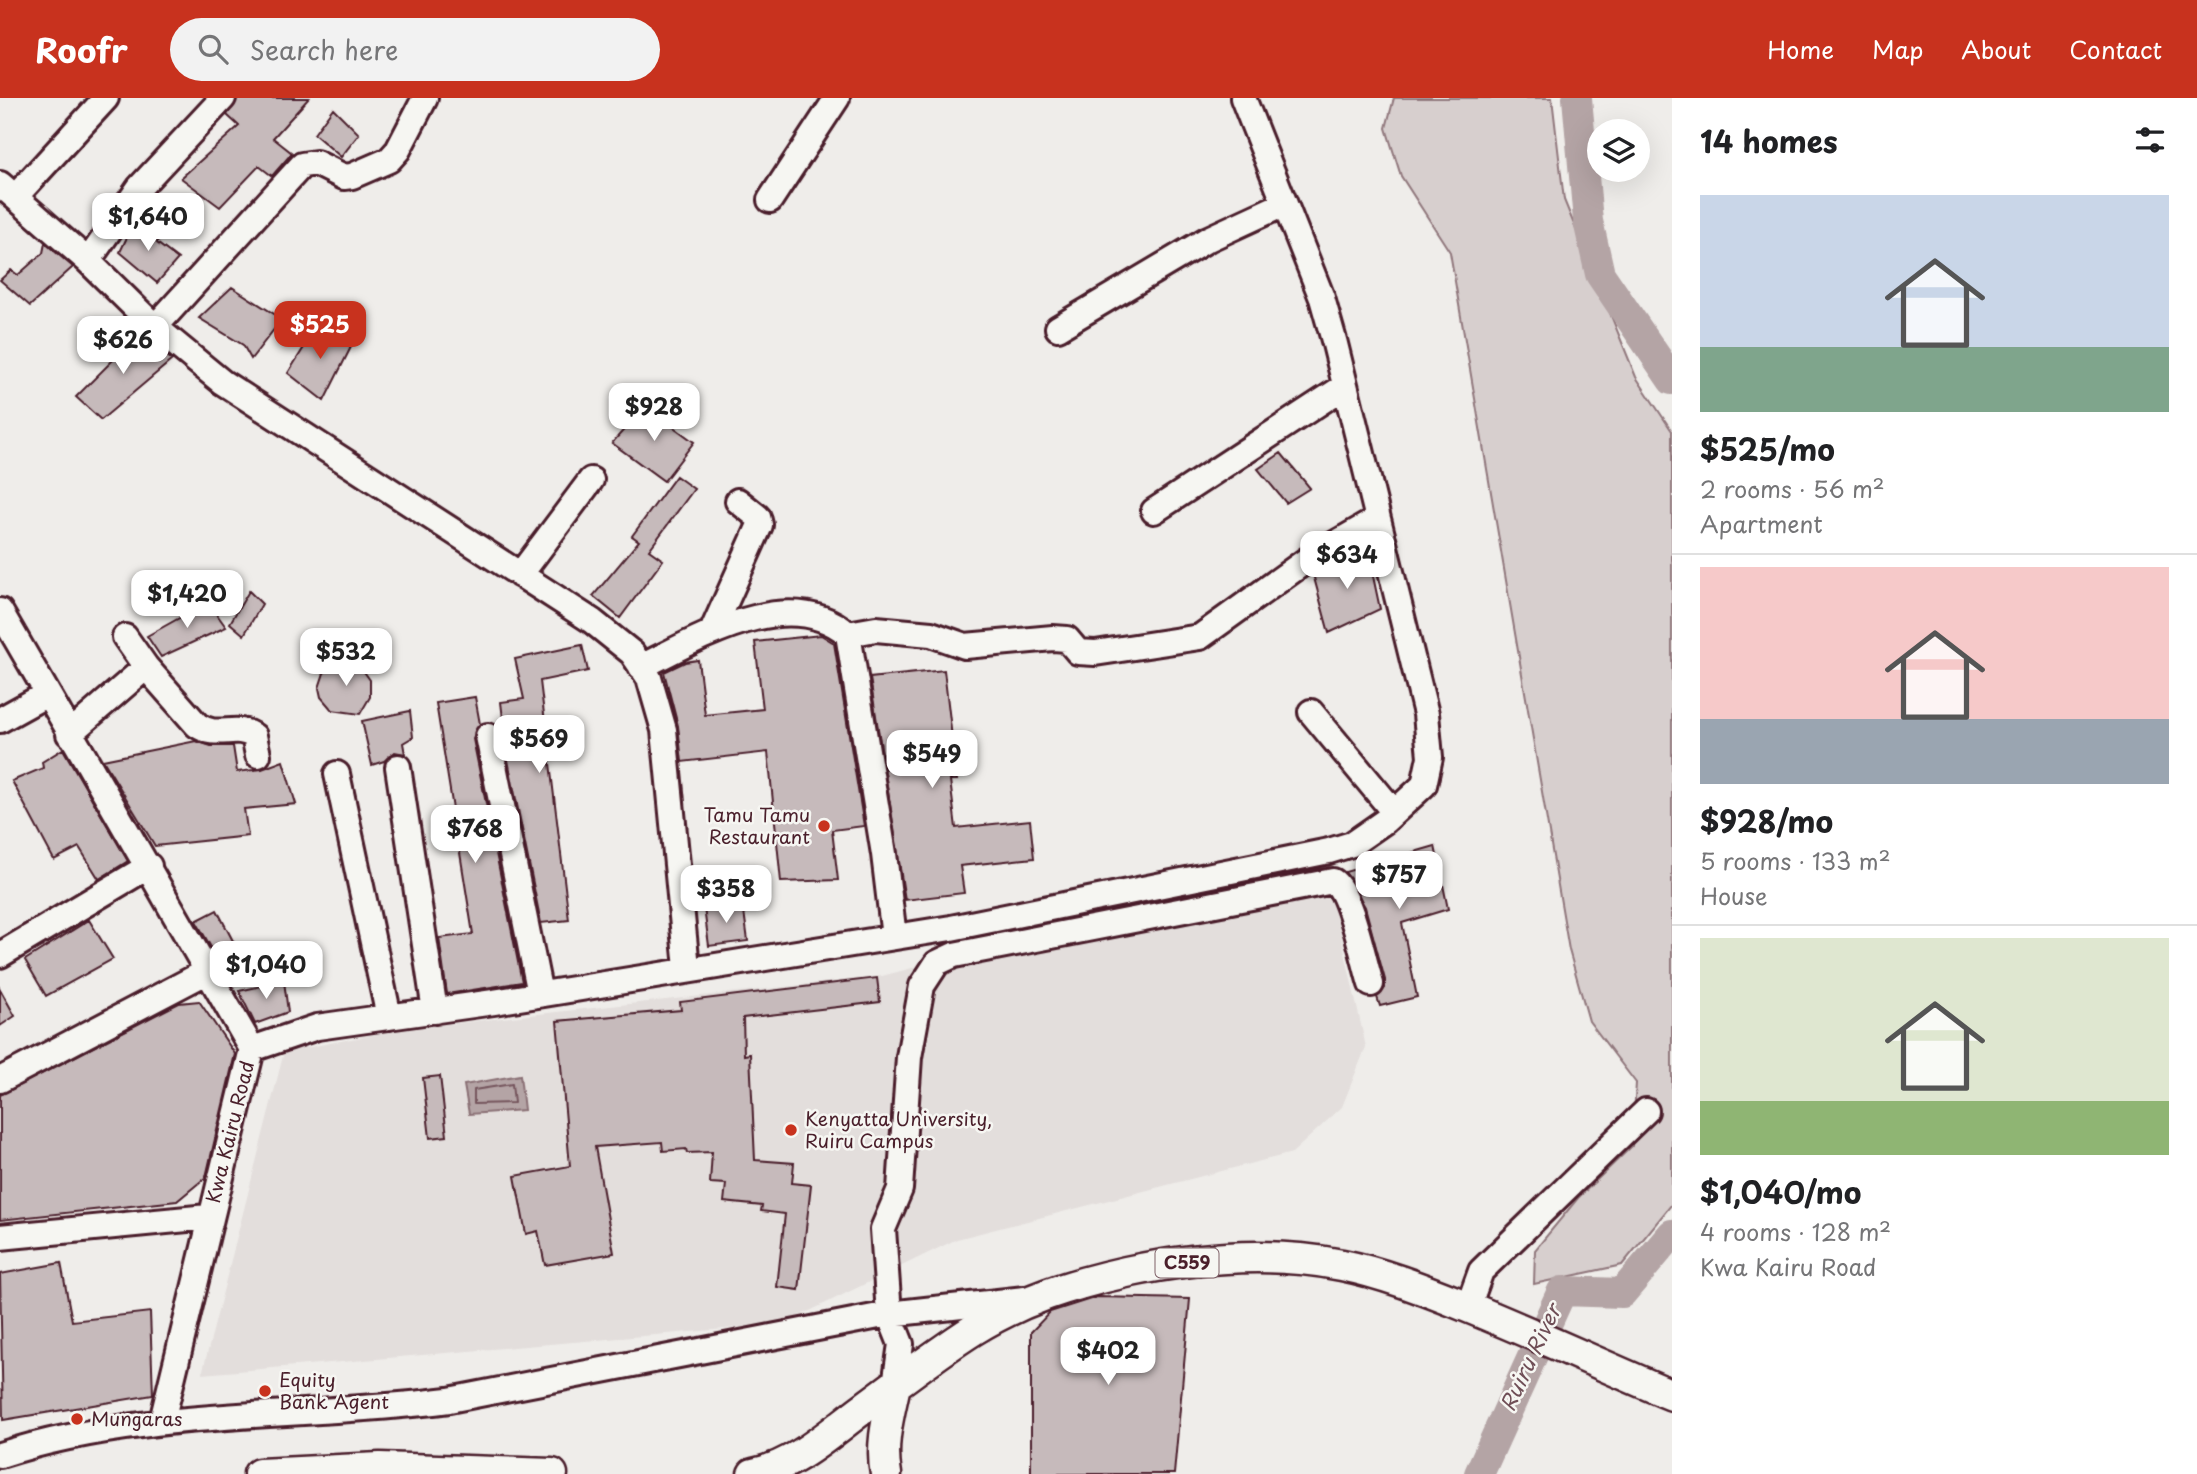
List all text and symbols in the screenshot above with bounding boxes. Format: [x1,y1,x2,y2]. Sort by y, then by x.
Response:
search box [170,18,660,81]
text: Roofr [35,24,128,74]
icon: search [194,30,232,68]
text: Search here [250,30,398,69]
text: Home [1767,31,1834,67]
text: Map [1872,31,1923,67]
text: About [1961,31,2031,67]
text: Contact [2069,31,2162,67]
text: 14 homes [1700,118,1838,163]
map controls [1587,119,1650,182]
button: layers [1587,119,1650,182]
icon: filters [2131,121,2169,159]
pin: $1,640 [91,194,205,253]
text: $1,640 [108,198,188,233]
icon: home [1872,240,1998,366]
pin: $525 [279,302,361,361]
text: $525 [290,306,350,341]
pin: $626 [82,316,164,376]
text: $626 [93,321,153,356]
pin: $928 [613,384,695,443]
text: $928 [625,388,683,423]
text: $525/mo [1700,426,1835,471]
text: 2 rooms · 56 m² [1700,471,1885,506]
text: Apartment [1700,506,1823,541]
pin: $634 [1306,532,1388,591]
text: $634 [1316,536,1378,571]
pin: $1,420 [130,570,244,630]
text: $1,420 [147,575,227,610]
icon: home [1872,612,1998,738]
pin: $532 [305,628,387,688]
text: $532 [316,633,376,668]
pin: $569 [498,716,580,775]
text: $569 [509,720,569,755]
pin: $549 [891,730,973,790]
text: $549 [903,735,961,770]
text: $928/mo [1700,798,1833,843]
place label: Tamu Tamu Restaurant [703,800,810,850]
pin: $768 [434,806,516,865]
text: $768 [447,810,503,845]
marker: Tamu Tamu Restaurant [816,818,832,834]
text: 5 rooms · 133 m² [1700,843,1891,878]
pin: $757 [1358,852,1440,911]
text: $757 [1372,856,1426,891]
pin: $358 [685,866,767,925]
text: $358 [697,870,755,905]
text: House [1700,878,1767,913]
pin: $1,040 [209,942,323,1001]
text: $1,040 [226,946,306,981]
icon: home [1872,983,1998,1109]
street label: Kwa Kairu Road [198,1058,260,1206]
place label: Kenyatta University, Ruiru Campus [805,1104,992,1154]
marker: Kenyatta University, Ruiru Campus [783,1122,799,1138]
text: $1,040/mo [1700,1169,1861,1214]
text: 4 rooms · 128 m² [1700,1214,1891,1249]
road number: C559 [1156,1248,1218,1278]
text: Kwa Kairu Road [1700,1249,1876,1284]
water label: Ruiru River [1491,1296,1569,1416]
pin: $402 [1067,1328,1149,1387]
text: $402 [1076,1332,1140,1367]
place label: Equity Bank Agent [279,1365,389,1415]
marker: Equity Bank Agent [257,1383,273,1399]
place label: Mungaras [91,1404,183,1432]
marker: Mungaras [69,1411,85,1427]

